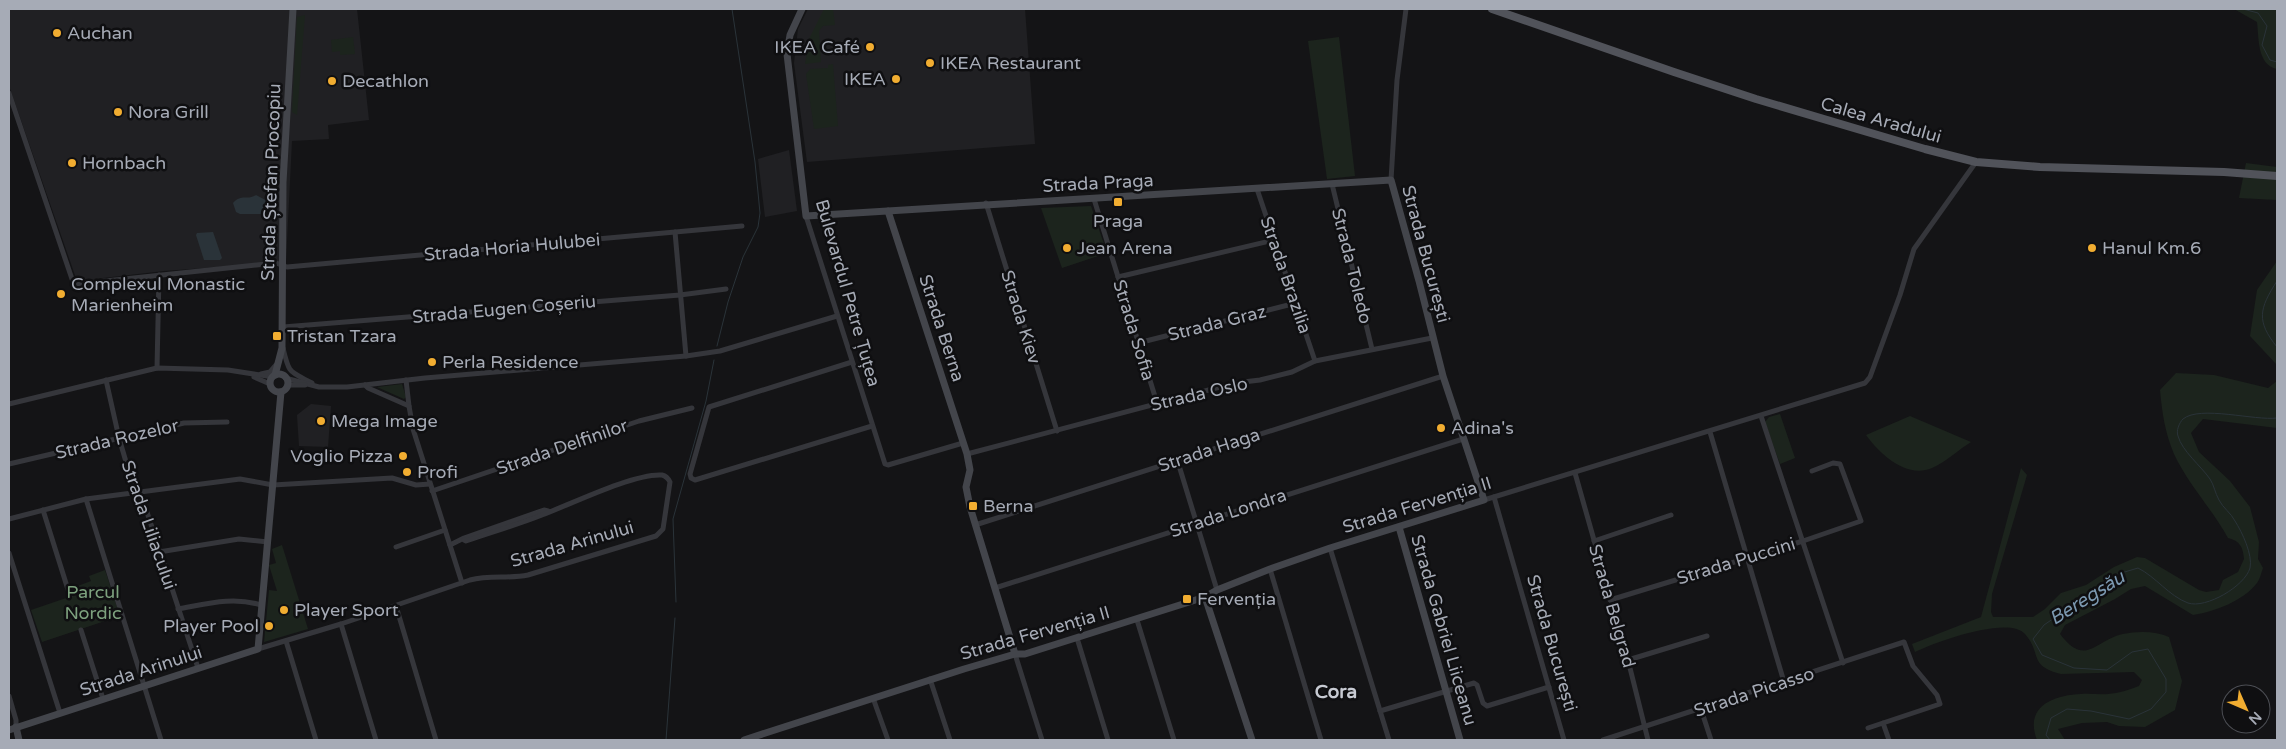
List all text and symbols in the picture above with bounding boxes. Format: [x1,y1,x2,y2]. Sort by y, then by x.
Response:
place label: Auchan [67,22,133,44]
marker: Auchan [51,27,63,39]
place label: IKEA Café [774,36,860,58]
marker: IKEA Café [864,41,876,53]
place label: IKEA Restaurant [940,52,1081,74]
marker: IKEA Restaurant [924,57,936,69]
place label: IKEA [844,68,886,90]
place label: Decathlon [342,70,429,92]
marker: IKEA [890,73,902,85]
marker: Decathlon [326,75,338,87]
street label: Strada Ștefan Procopiu [257,83,285,281]
street label: Calea Aradului [1818,92,1944,148]
place label: Nora Grill [128,101,209,123]
marker: Nora Grill [112,106,124,118]
place label: Hornbach [82,152,166,174]
marker: Hornbach [66,157,78,169]
street label: Strada Praga [1042,169,1154,197]
street label: Strada București [1397,183,1455,325]
marker: Praga [1112,196,1124,208]
street label: Bulevardul Petre Țuțea [811,197,885,389]
street label: Strada Toledo [1327,206,1377,326]
place label: Praga [1093,210,1143,232]
street label: Strada Brazilia [1256,213,1316,337]
street label: Strada Horia Hulubei [423,228,601,266]
place label: Jean Arena [1077,237,1173,259]
place label: Hanul Km.6 [2102,237,2201,259]
marker: Jean Arena [1061,242,1073,254]
marker: Hanul Km.6 [2086,242,2098,254]
street label: Strada Kiev [996,267,1046,367]
street label: Strada Berna [914,272,970,384]
place label: Complexul Monastic Marienheim [71,273,245,316]
street label: Strada Sofia [1108,277,1160,383]
marker: Complexul Monastic Marienheim [55,288,67,300]
street label: Strada Eugen Coșeriu [411,290,597,328]
street label: Strada Graz [1166,300,1268,346]
place label: Tristan Tzara [287,325,397,347]
marker: Tristan Tzara [271,330,283,342]
place label: Perla Residence [442,351,579,373]
marker: Perla Residence [426,356,438,368]
street label: Strada Oslo [1148,372,1250,416]
place label: Mega Image [331,410,438,432]
street label: Strada Rozelor [53,414,181,464]
street label: Strada Delfinilor [493,414,631,480]
marker: Mega Image [315,415,327,427]
place label: Adina's [1451,417,1514,439]
marker: Adina's [1435,422,1447,434]
street label: Strada Haga [1155,423,1263,477]
place label: Voglio Pizza [290,445,393,467]
marker: Voglio Pizza [397,450,409,462]
street label: Strada Liliacului [117,458,181,592]
place label: Profi [417,461,458,483]
marker: Profi [401,466,413,478]
street label: Strada Fervenția II [1340,472,1494,538]
street label: Strada Londra [1167,484,1289,542]
place label: Berna [983,495,1034,517]
marker: Berna [967,500,979,512]
street label: Strada Arinului [508,516,636,572]
street label: Strada Gabriel Liiceanu [1406,532,1482,728]
street label: Strada Puccini [1674,533,1798,589]
street label: Strada Belgrad [1584,542,1640,670]
water label: Beregsău [2045,565,2130,630]
street label: Strada București [1522,572,1582,714]
park label: Parcul Nordic [64,581,122,624]
place label: Fervenția [1197,588,1276,610]
marker: Fervenția [1181,593,1193,605]
place label: Player Sport [294,599,399,621]
street label: Strada Fervenția II [958,601,1112,665]
marker: Player Sport [278,604,290,616]
place label: Player Pool [163,615,259,637]
marker: Player Pool [263,620,275,632]
street label: Strada Arinului [77,641,205,701]
street label: Strada Picasso [1691,662,1817,722]
district label: Cora [1315,681,1357,703]
north arrow [2221,684,2271,734]
text: N [2245,708,2265,728]

